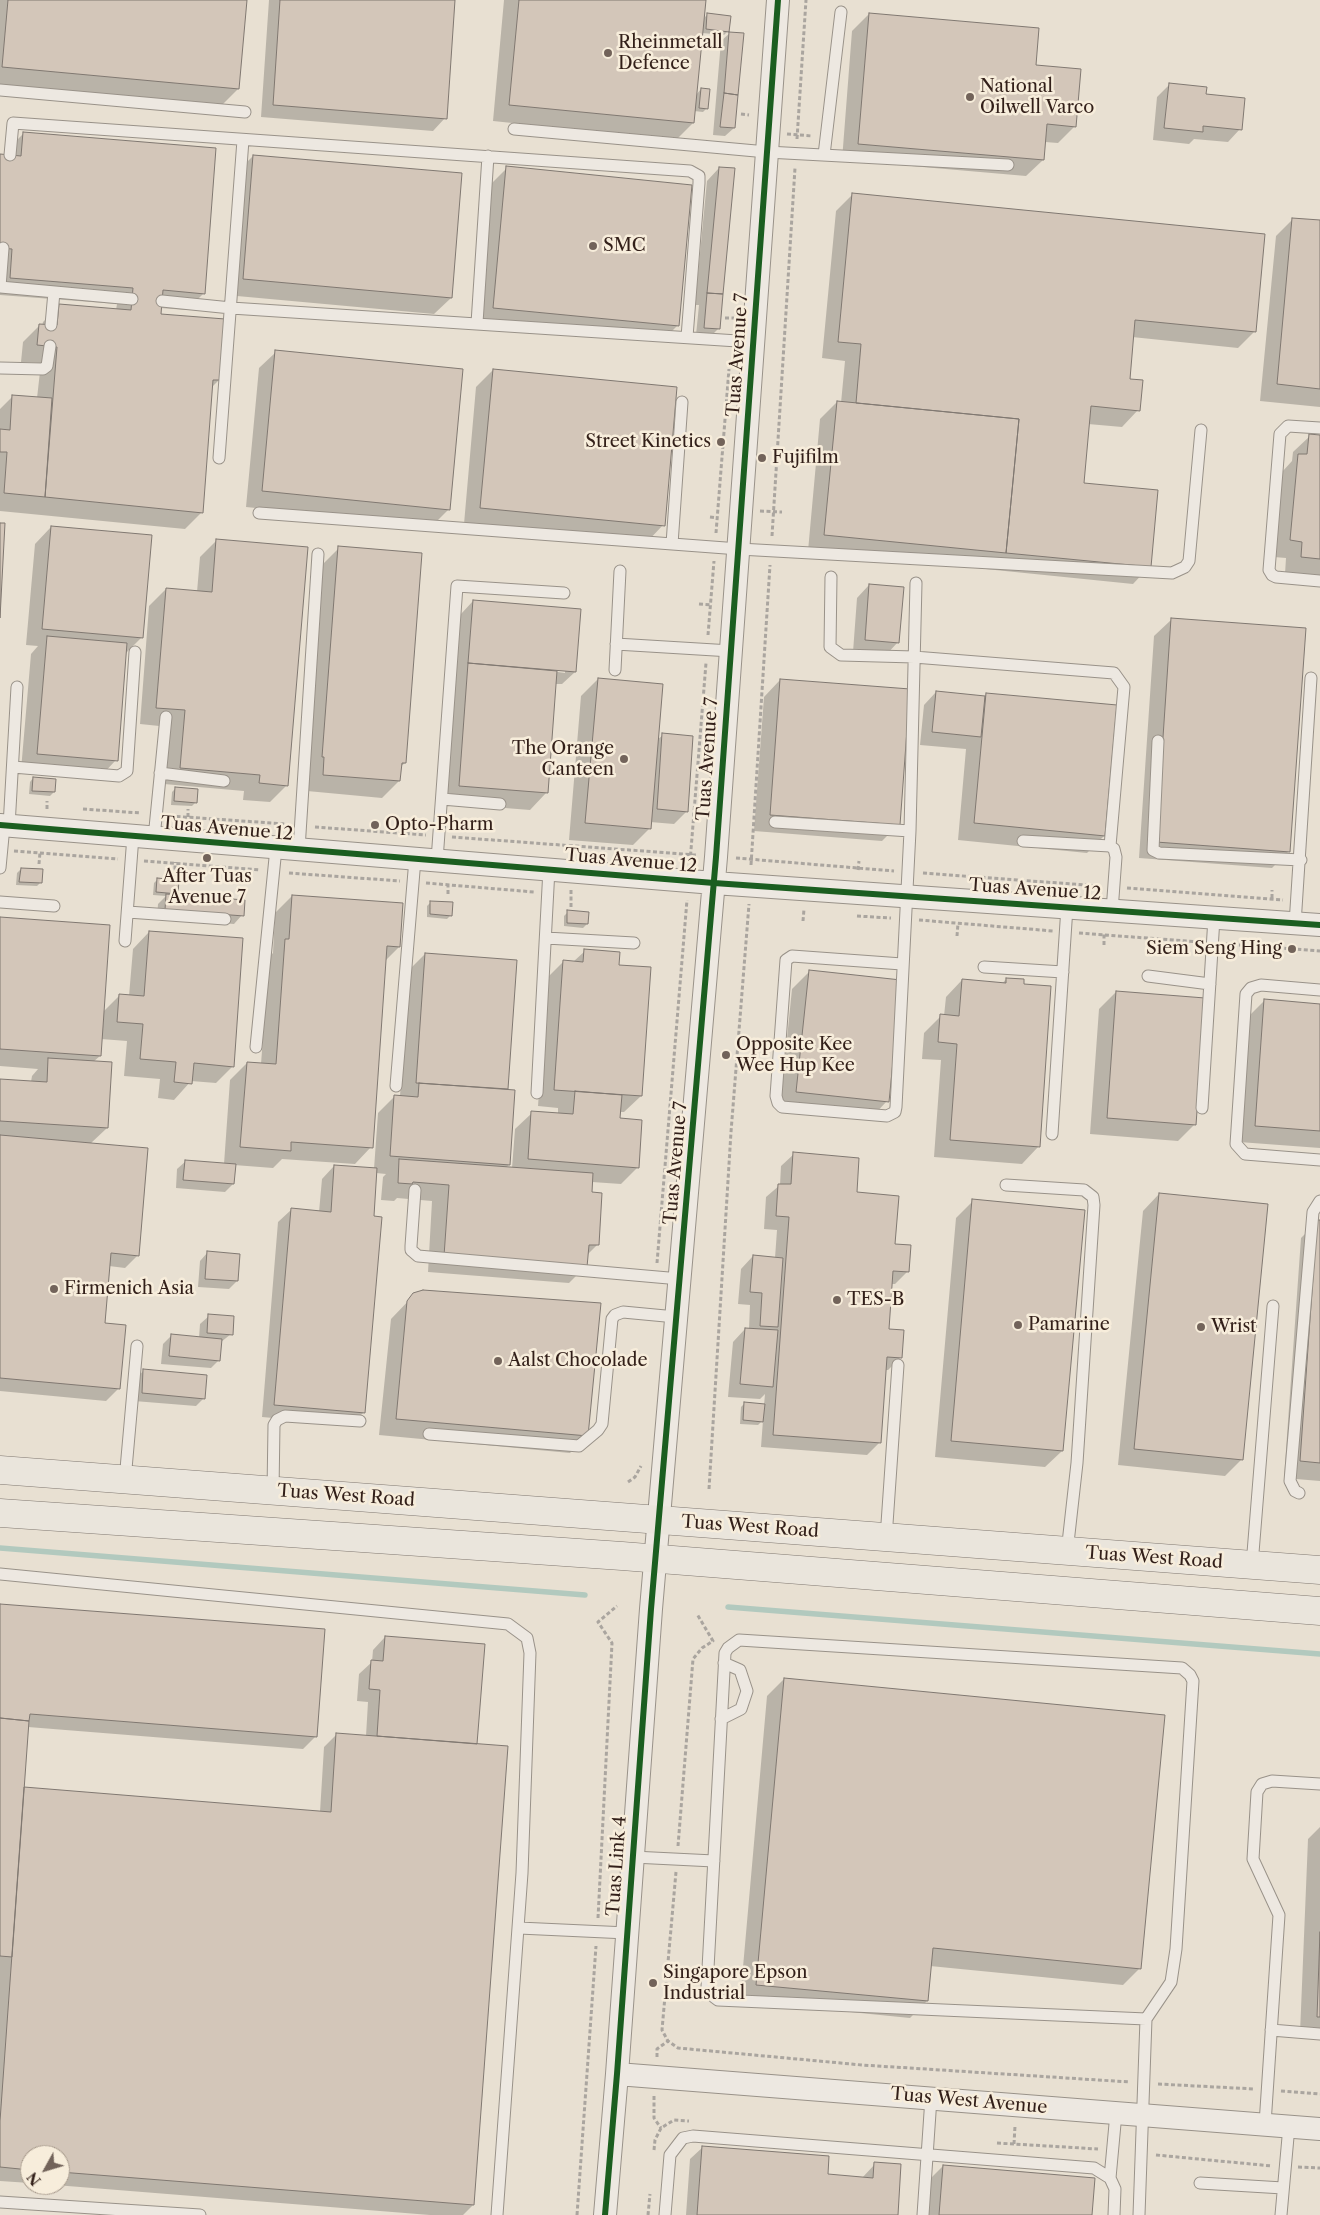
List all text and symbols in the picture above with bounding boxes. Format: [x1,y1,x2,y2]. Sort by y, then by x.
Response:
place label: Rheinmetall Defence [618,32,723,74]
marker: Rheinmetall Defence [602,47,614,59]
place label: National Oilwell Varco [980,76,1094,118]
marker: National Oilwell Varco [964,91,976,103]
place label: SMC [603,235,646,257]
marker: SMC [587,240,599,252]
street label: Tuas Avenue 7 [723,293,753,417]
place label: Street Kinetics [585,431,711,453]
marker: Street Kinetics [715,436,727,448]
place label: Fujifilm [772,447,839,469]
marker: Fujifilm [756,452,768,464]
street label: Tuas Avenue 7 [693,697,723,821]
place label: The Orange Canteen [512,738,614,781]
marker: The Orange Canteen [618,753,630,765]
street label: Tuas Avenue 12 [160,812,294,846]
place label: Opto-Pharm [385,814,494,836]
marker: Opto-Pharm [369,819,381,831]
street label: Tuas Avenue 12 [564,844,698,878]
marker: After Tuas Avenue 7 [201,852,213,864]
place label: After Tuas Avenue 7 [162,866,252,909]
street label: Tuas Avenue 12 [968,875,1102,905]
place label: Siem Seng Hing [1146,938,1282,960]
marker: Siem Seng Hing [1286,943,1298,955]
place label: Opposite Kee Wee Hup Kee [736,1034,855,1076]
marker: Opposite Kee Wee Hup Kee [720,1049,732,1061]
street label: Tuas Avenue 7 [660,1100,692,1226]
place label: Firmenich Asia [64,1278,194,1300]
marker: Firmenich Asia [48,1283,60,1295]
place label: TES-B [847,1289,904,1311]
marker: TES-B [831,1294,843,1306]
place label: Pamarine [1028,1314,1110,1336]
place label: Wrist [1211,1316,1256,1338]
marker: Pamarine [1012,1319,1024,1331]
marker: Wrist [1195,1321,1207,1333]
place label: Aalst Chocolade [508,1350,648,1372]
marker: Aalst Chocolade [492,1355,504,1367]
street label: Tuas West Road [277,1480,415,1512]
street label: Tuas West Road [681,1511,819,1543]
street label: Tuas West Road [1085,1542,1223,1574]
street label: Tuas Link 4 [603,1815,631,1917]
place label: Singapore Epson Industrial [663,1962,807,2005]
marker: Singapore Epson Industrial [647,1977,659,1989]
street label: Tuas West Avenue [890,2083,1048,2119]
north arrow [20,2145,70,2195]
text: N [23,2168,45,2189]

